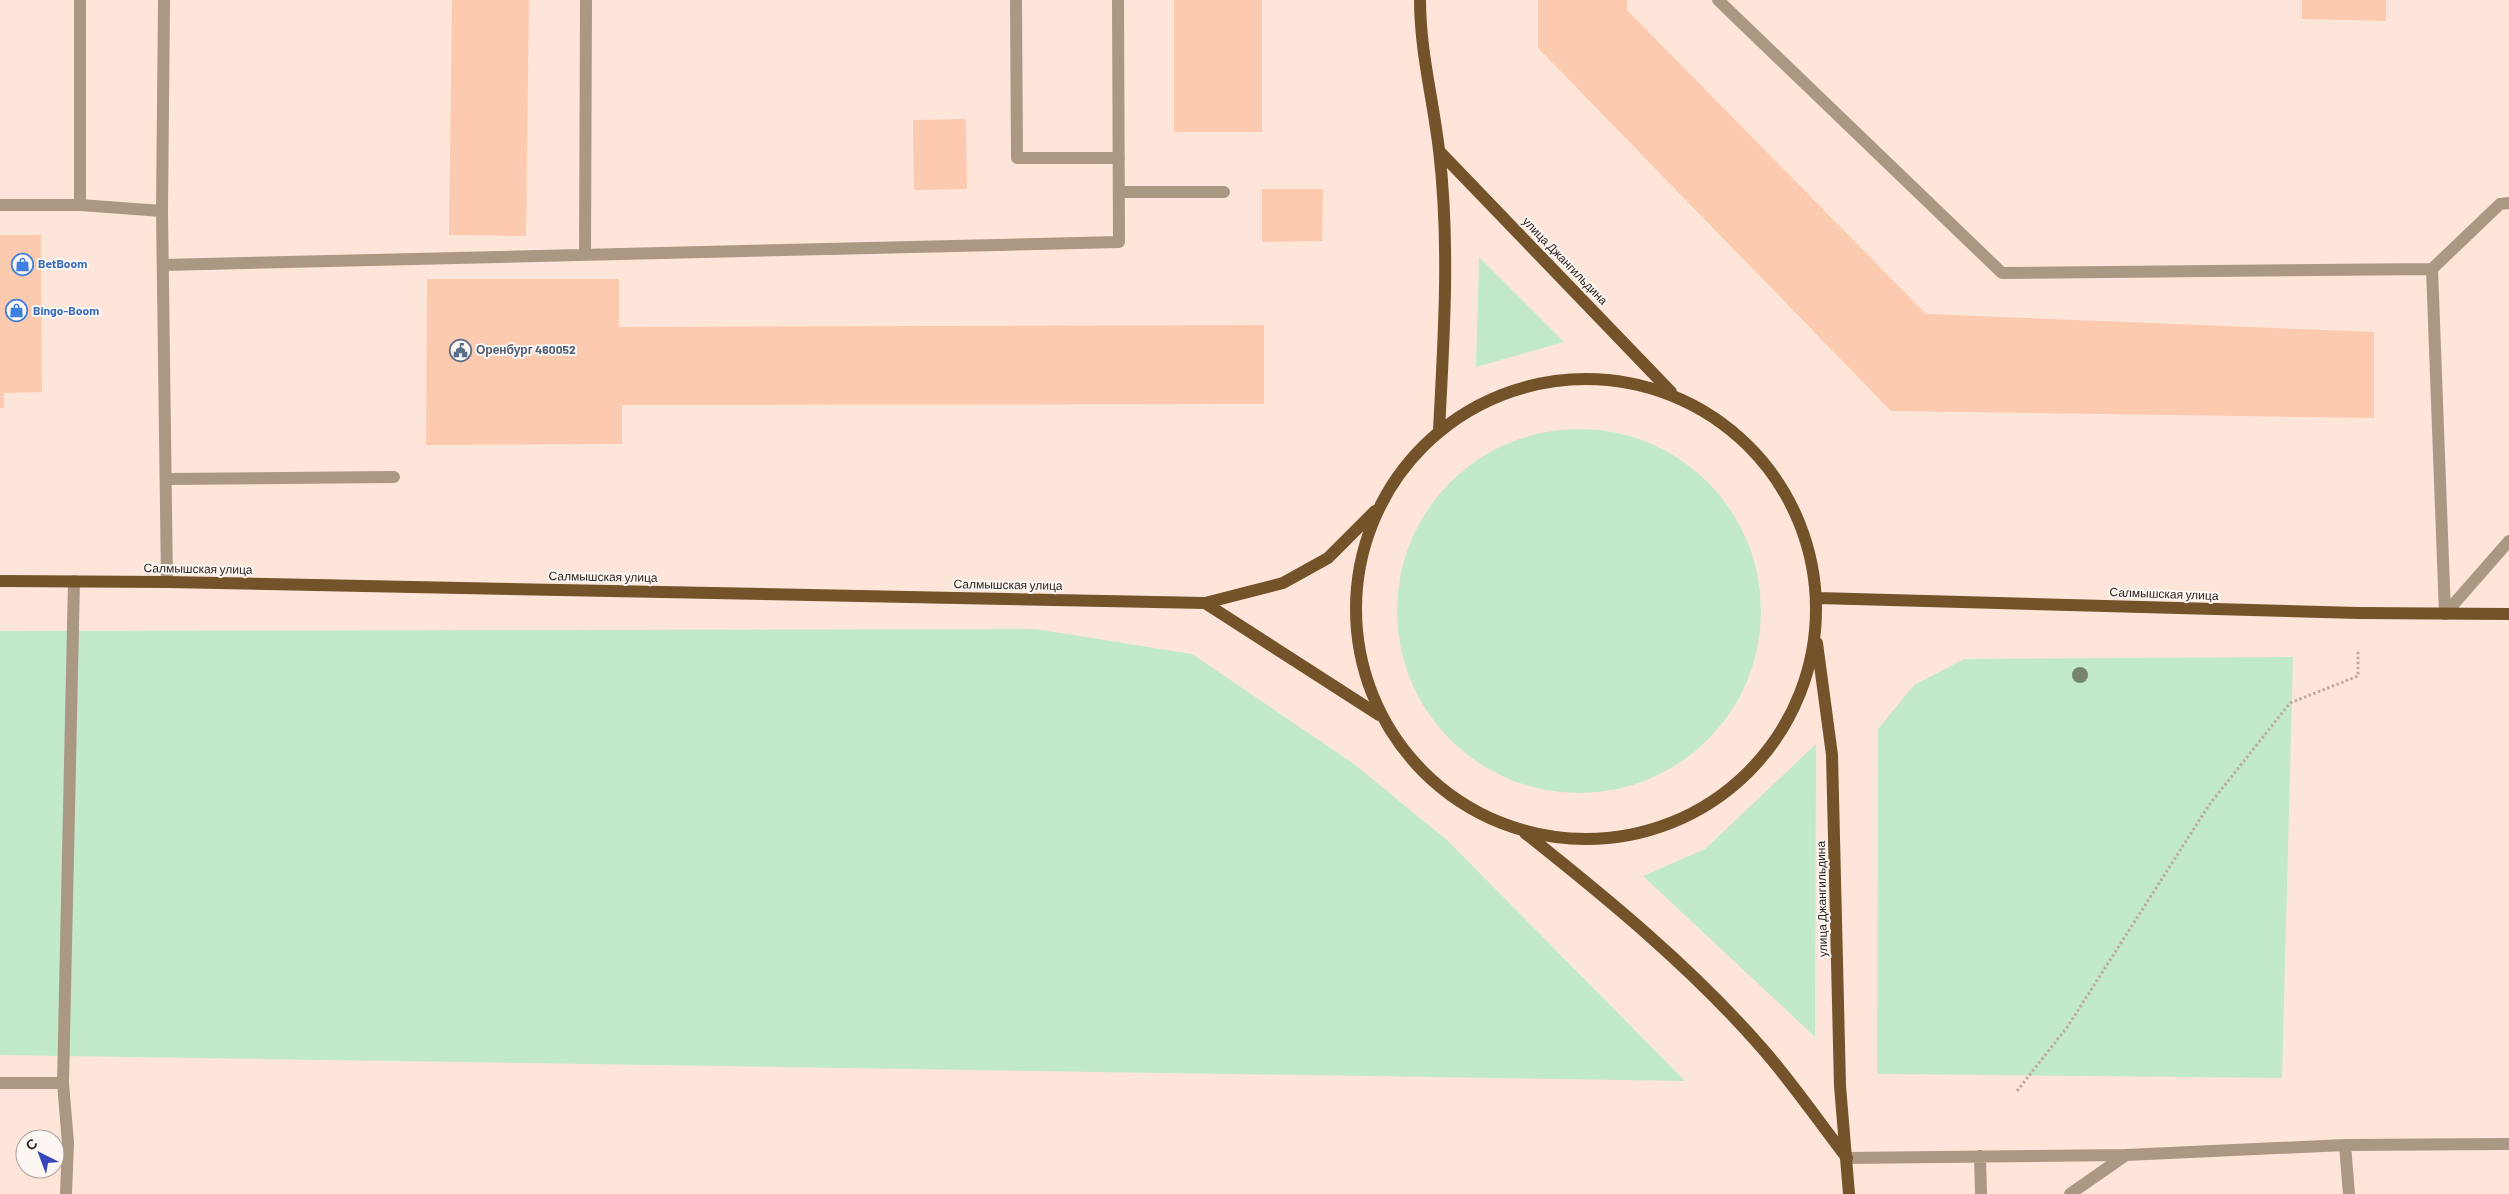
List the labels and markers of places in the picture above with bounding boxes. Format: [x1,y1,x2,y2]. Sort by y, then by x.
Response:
shop icon: BetBoom [10,252,34,276]
place label: BetBoom [38,256,87,270]
shop icon: Bingo-Boom [5,299,29,323]
place label: Bingo-Boom [33,303,99,317]
public building icon: Оренбург 460052 [448,338,472,362]
place label: Оренбург 460052 [476,342,576,357]

